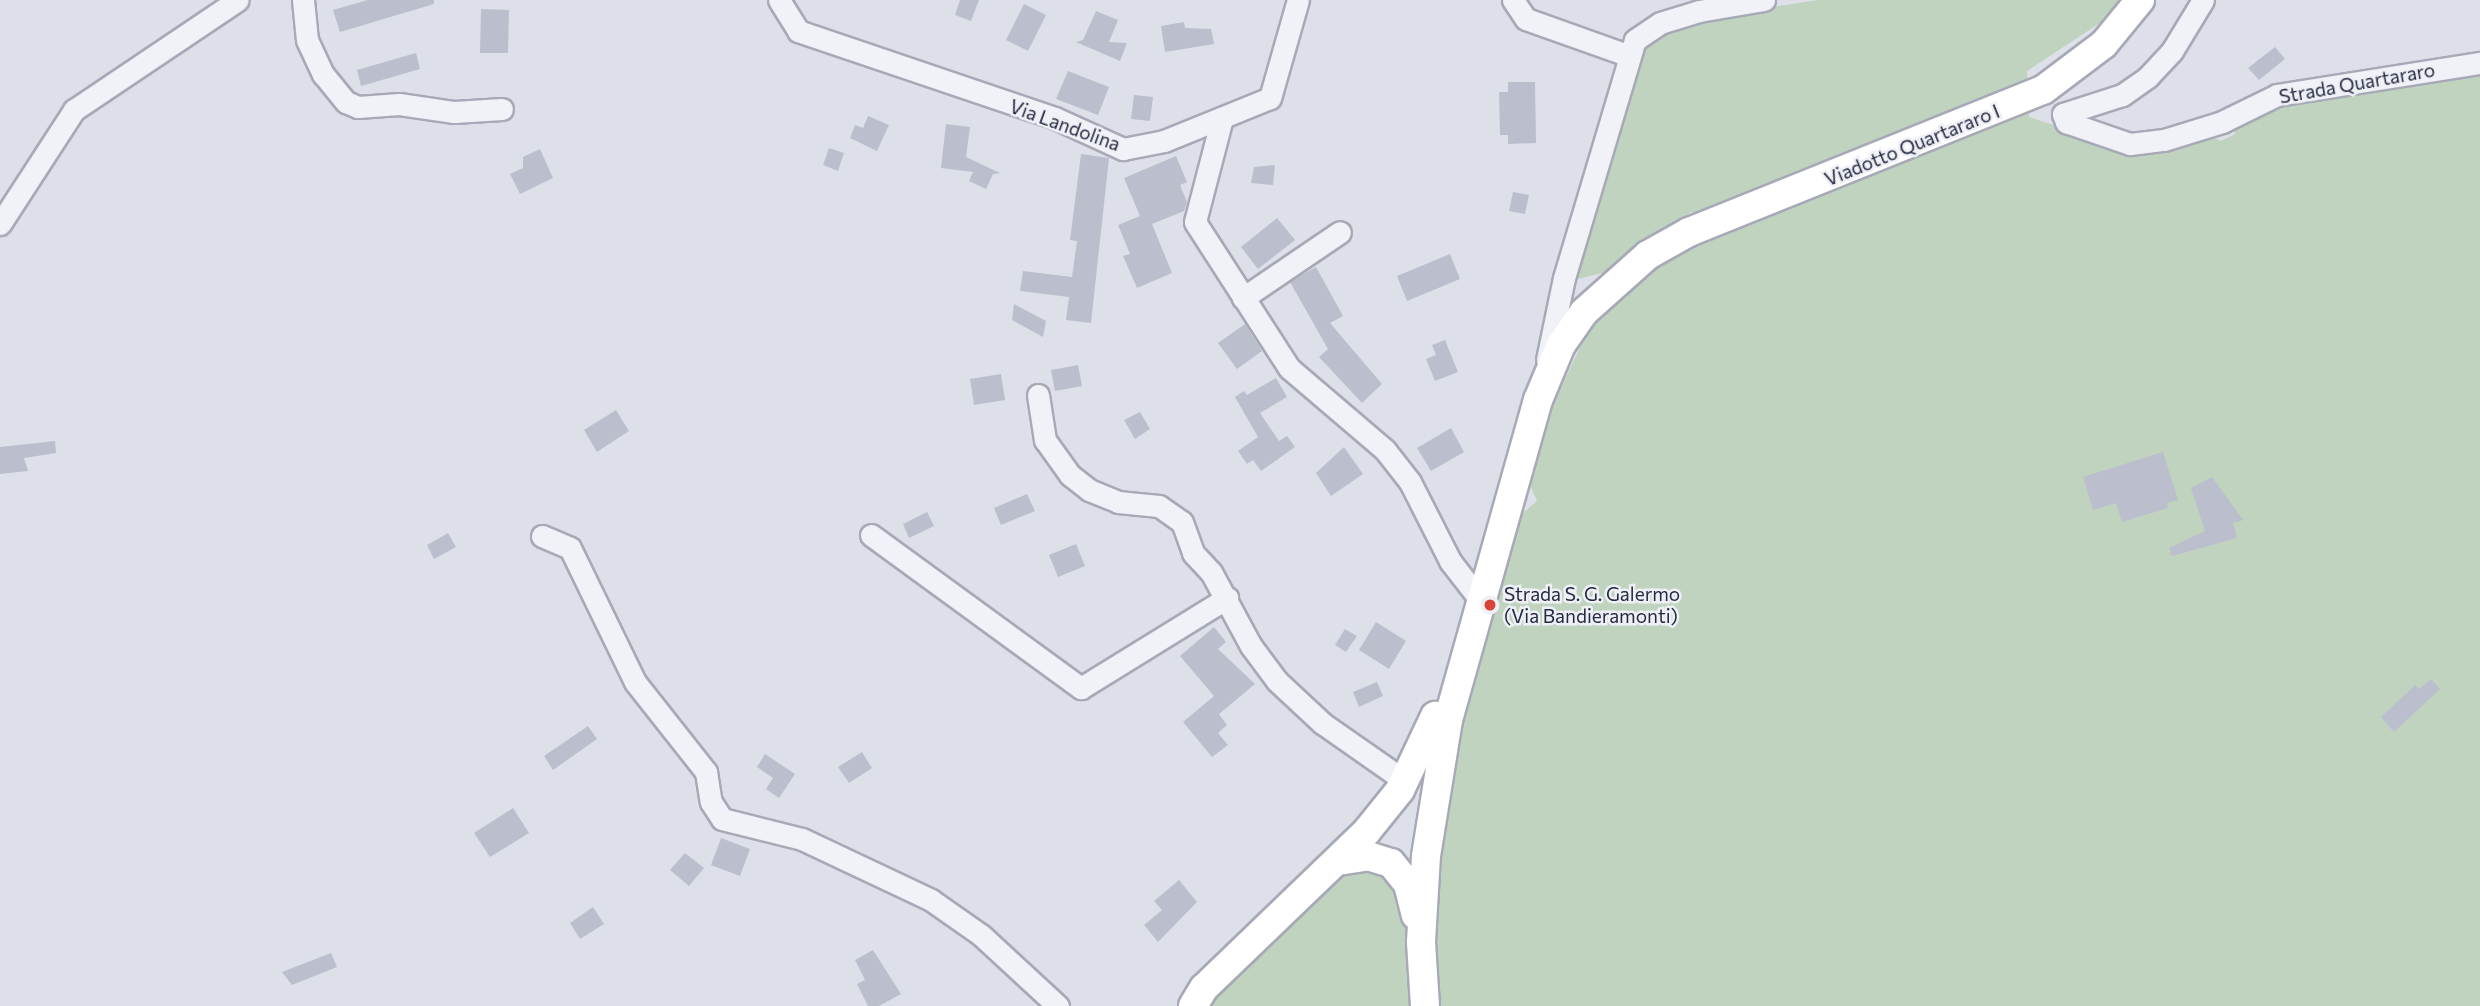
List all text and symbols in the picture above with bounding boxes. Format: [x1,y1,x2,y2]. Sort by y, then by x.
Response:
street label: Strada Quartararo [2277,58,2437,108]
street label: Via Landolina [1007,94,1123,156]
street label: Viadotto Quartararo I [1821,99,2003,191]
place label: Strada S. G. Galermo (Via Bandieramonti) [1504,583,1680,627]
marker: Strada S. G. Galermo (Via Bandieramonti) [1482,597,1498,613]

